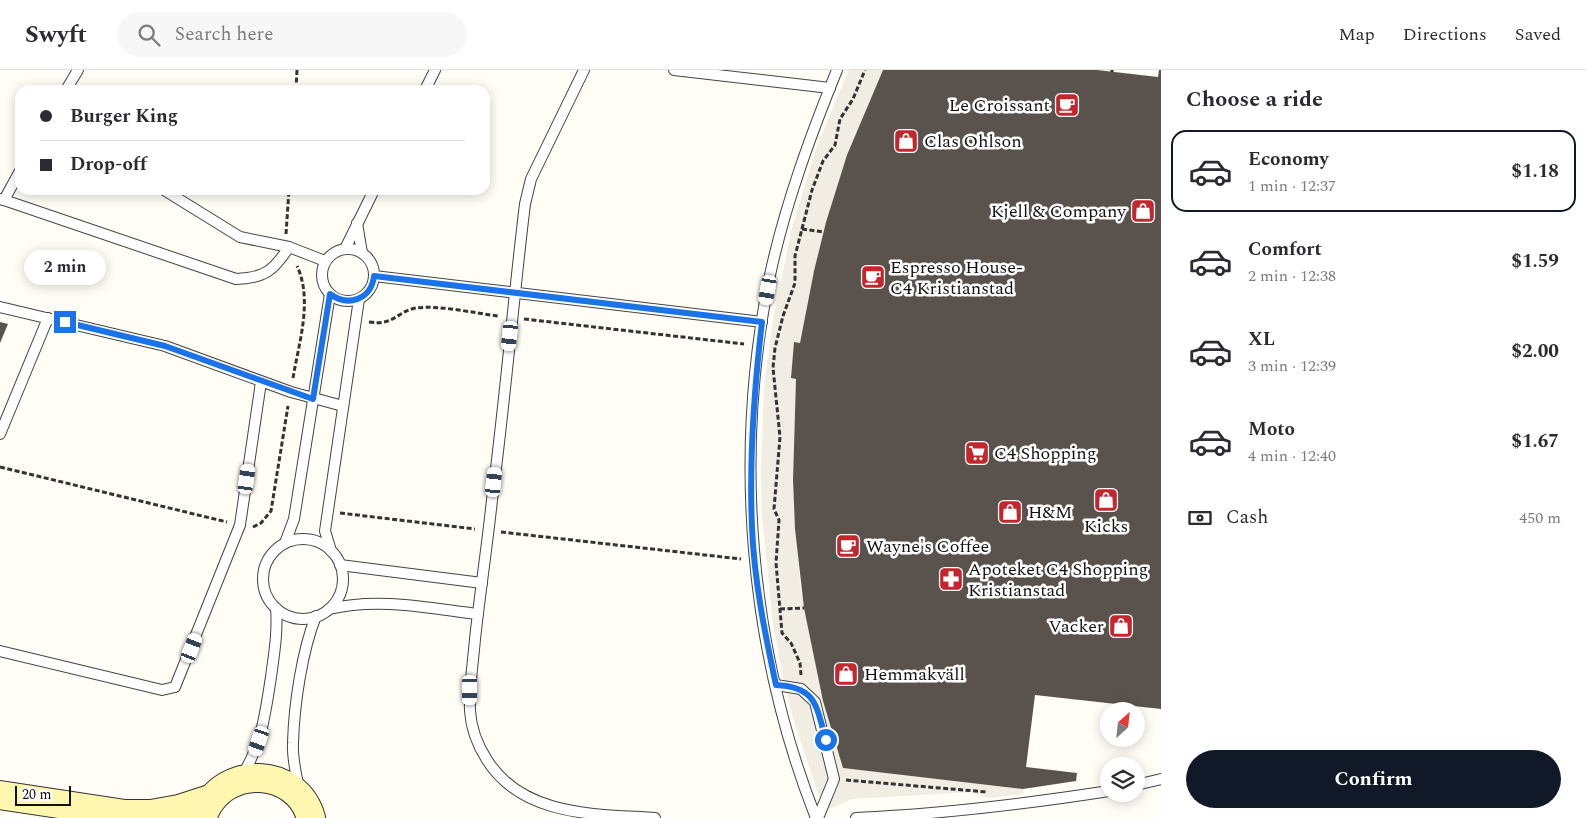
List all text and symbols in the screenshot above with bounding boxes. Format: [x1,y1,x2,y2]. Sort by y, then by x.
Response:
search box [117,12,467,57]
text: Swyft [25,17,87,53]
text: Search here [175,20,273,49]
icon: search [135,21,163,49]
text: Map [1339,21,1375,48]
text: Directions [1403,21,1487,48]
text: Saved [1515,21,1561,48]
text: Choose a ride [1186,83,1323,116]
place label: Le Croissant [949,92,1050,119]
cafe icon: Le Croissant [1054,92,1080,118]
text: Burger King [70,102,178,131]
shop icon: Clas Ohlson [893,128,919,154]
place label: Clas Ohlson [924,128,1022,155]
text: Economy [1248,145,1329,174]
icon: car [1188,149,1233,194]
text: Drop-off [70,150,147,179]
text: $1.18 [1511,157,1559,186]
text: 1 min · 12:37 [1248,174,1336,198]
place label: Kjell & Company [991,198,1127,225]
shop icon: Kjell & Company [1130,198,1156,224]
text: Comfort [1248,235,1322,264]
icon: car [1188,239,1233,284]
text: $1.59 [1511,247,1559,276]
callout: 2 min [24,250,106,284]
place label: Espresso House- C4 Kristianstad [890,254,1023,302]
text: 2 min [44,255,86,279]
cafe icon: Espresso House- C4 Kristianstad [860,264,886,290]
text: 2 min · 12:38 [1248,264,1336,288]
car [758,274,777,306]
route end [54,311,76,333]
car [500,320,519,352]
text: XL [1248,325,1275,354]
icon: car [1188,329,1233,374]
text: $2.00 [1511,337,1559,366]
text: 3 min · 12:39 [1248,354,1336,378]
text: Moto [1248,415,1295,444]
icon: car [1188,419,1233,464]
text: $1.67 [1511,427,1559,456]
supermarket icon: C4 Shopping [964,440,990,466]
place label: C4 Shopping [994,440,1097,467]
text: 4 min · 12:40 [1248,444,1336,468]
car [237,463,256,495]
car [484,466,503,498]
shop icon: Kicks [1093,487,1119,513]
shop icon: H&M [997,499,1023,525]
place label: H&M [1028,499,1072,526]
text: Cash [1226,503,1268,532]
icon: cash [1186,504,1214,532]
text: 450 m [1519,506,1561,530]
place label: Kicks [1084,513,1128,540]
cafe icon: Wayne's Coffee [835,533,861,559]
place label: Wayne's Coffee [866,533,989,560]
place label: Apoteket C4 Shopping Kristianstad [968,556,1148,604]
pharmacy icon: Apoteket C4 Shopping Kristianstad [938,566,964,592]
place label: Vacker [1049,613,1104,640]
shop icon: Vacker [1108,613,1134,639]
car [179,631,204,665]
shop icon: Hemmakväll [833,661,859,687]
place label: Hemmakväll [864,661,965,688]
car [462,675,477,705]
north arrow [1100,702,1145,748]
map controls [1100,702,1145,802]
car [247,724,270,758]
route start [815,729,837,751]
button: Confirm [1186,750,1561,808]
button: layers [1100,757,1145,802]
scale bar [15,783,71,806]
text: 20 m [22,784,52,805]

